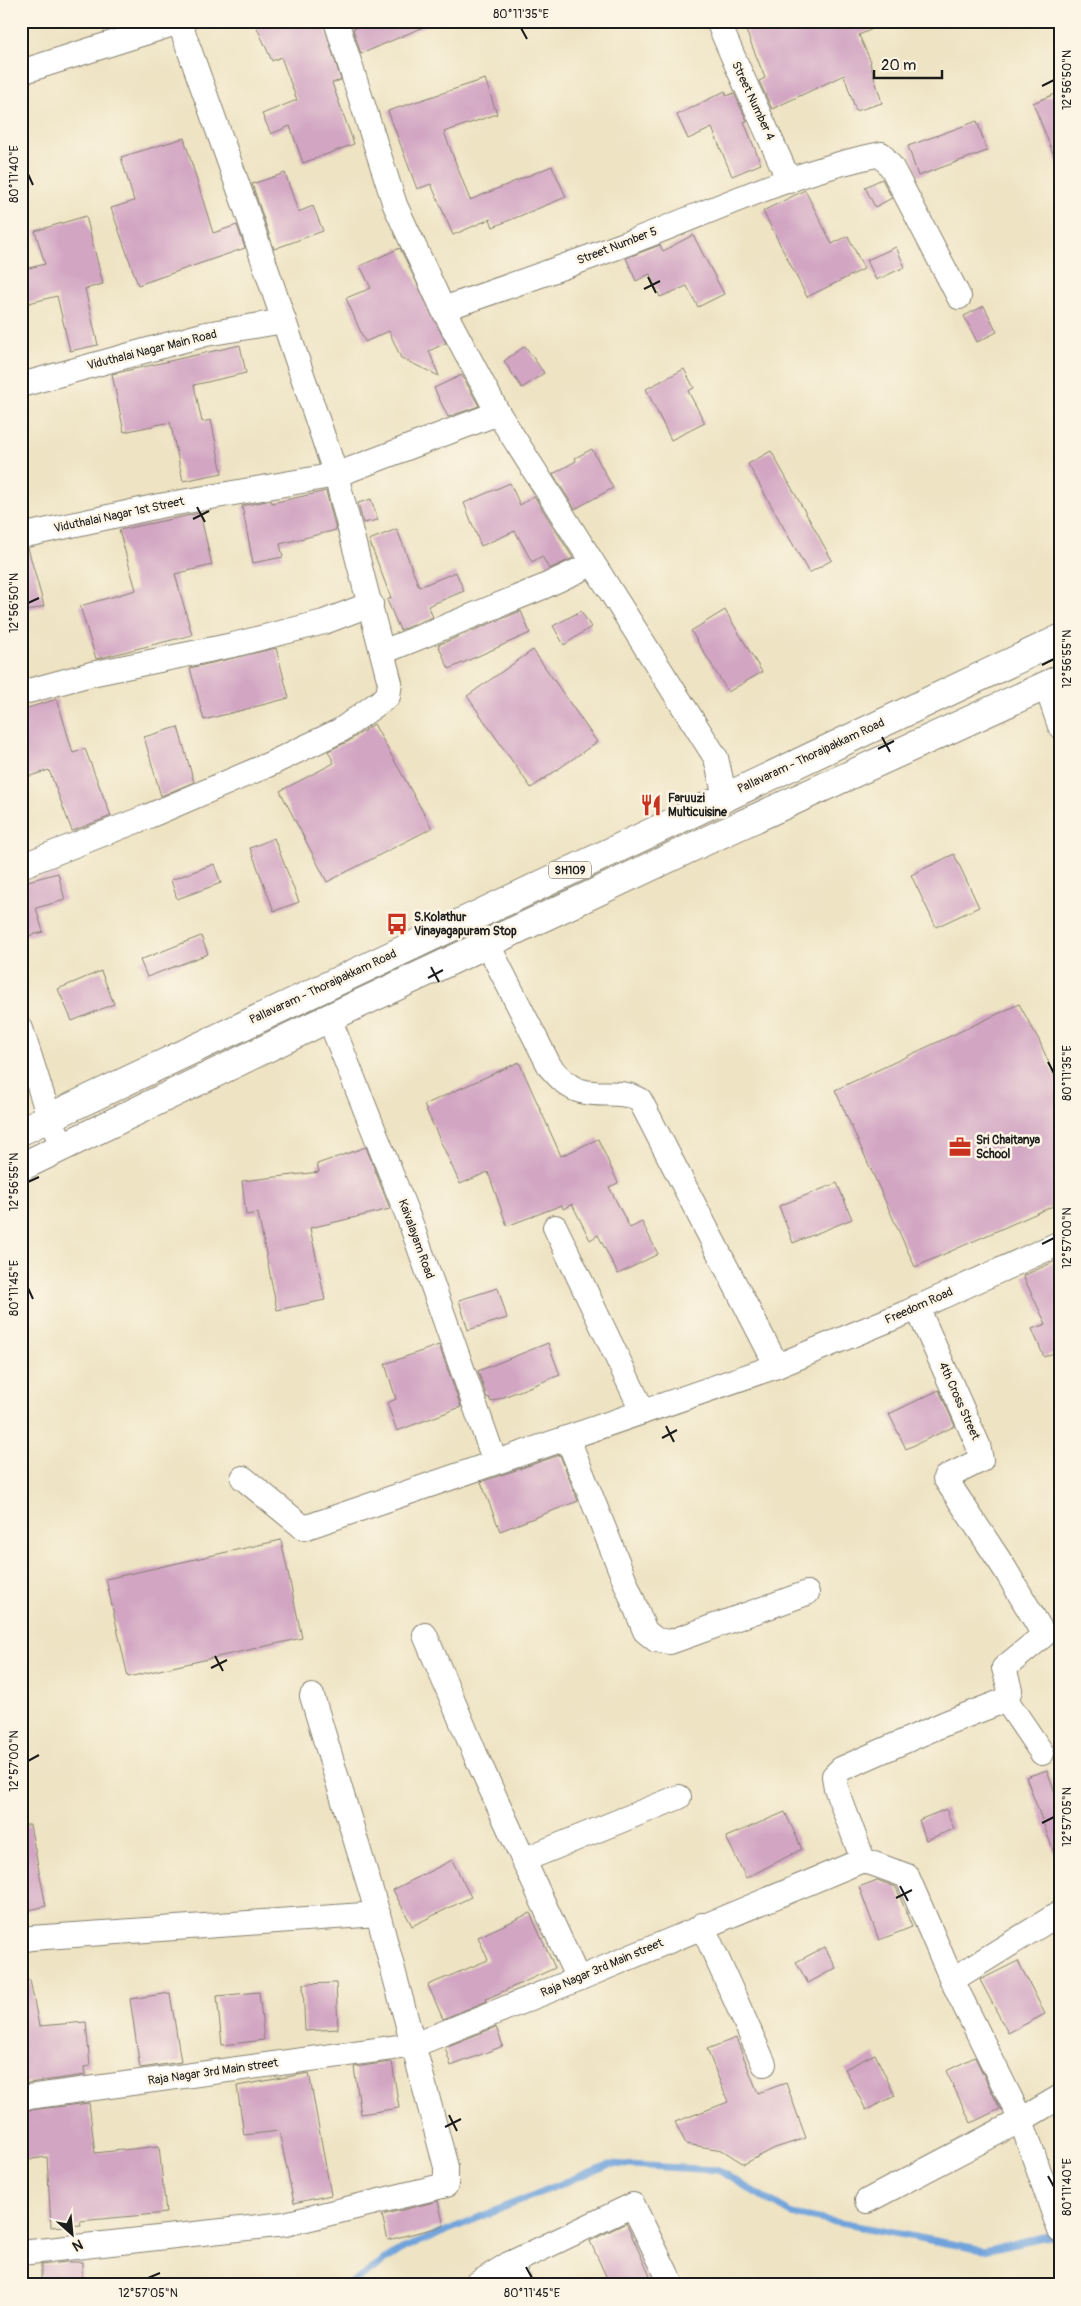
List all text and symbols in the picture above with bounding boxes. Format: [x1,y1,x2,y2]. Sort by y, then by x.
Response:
text: 80°11'35"E [493,7,549,22]
scale bar [874,48,941,80]
text: 12°56'50"N [1060,50,1075,110]
text: 20 m [881,56,916,75]
street label: Street Number 4 [728,59,778,143]
text: 80°11'40"E [7,145,22,203]
street label: Street Number 5 [575,224,659,268]
street label: Viduthalai Nagar Main Road [86,327,219,373]
street label: Viduthalai Nagar 1st Street [53,494,186,536]
text: 12°56'50"N [7,573,22,633]
text: 12°56'55"N [1060,630,1075,688]
street label: Pallavaram - Thoraipakkam Road [735,715,887,797]
place label: Faruuzi Multicuisine [668,791,728,820]
restaurant icon: Faruuzi Multicuisine [638,792,664,818]
road number: SH109 [549,862,591,878]
place label: S.Kolathur Vinayagapuram Stop [414,910,517,939]
bus stop icon: S.Kolathur Vinayagapuram Stop [384,911,410,937]
street label: Pallavaram - Thoraipakkam Road [247,946,399,1028]
text: 80°11'35"E [1060,1045,1075,1101]
place label: Sri Chaitanya School [976,1133,1041,1162]
office icon: Sri Chaitanya School [947,1134,973,1160]
text: 12°56'55"N [7,1153,22,1211]
street label: Kaivalayam Road [395,1197,437,1281]
text: 12°57'00"N [1060,1207,1075,1269]
text: 80°11'45"E [7,1260,22,1316]
street label: Freedom Road [883,1284,955,1328]
street label: 4th Cross Street [935,1360,983,1442]
text: 12°57'00"N [7,1730,22,1792]
text: 12°57'05"N [1060,1787,1075,1847]
street label: Raja Nagar 3rd Main street [539,1935,666,2001]
street label: Raja Nagar 3rd Main street [147,2055,279,2089]
text: 80°11'40"E [1060,2158,1075,2216]
north arrow [48,2208,98,2258]
text: N [70,2235,86,2255]
text: 12°57'05"N [118,2286,178,2301]
text: 80°11'45"E [504,2286,560,2301]

